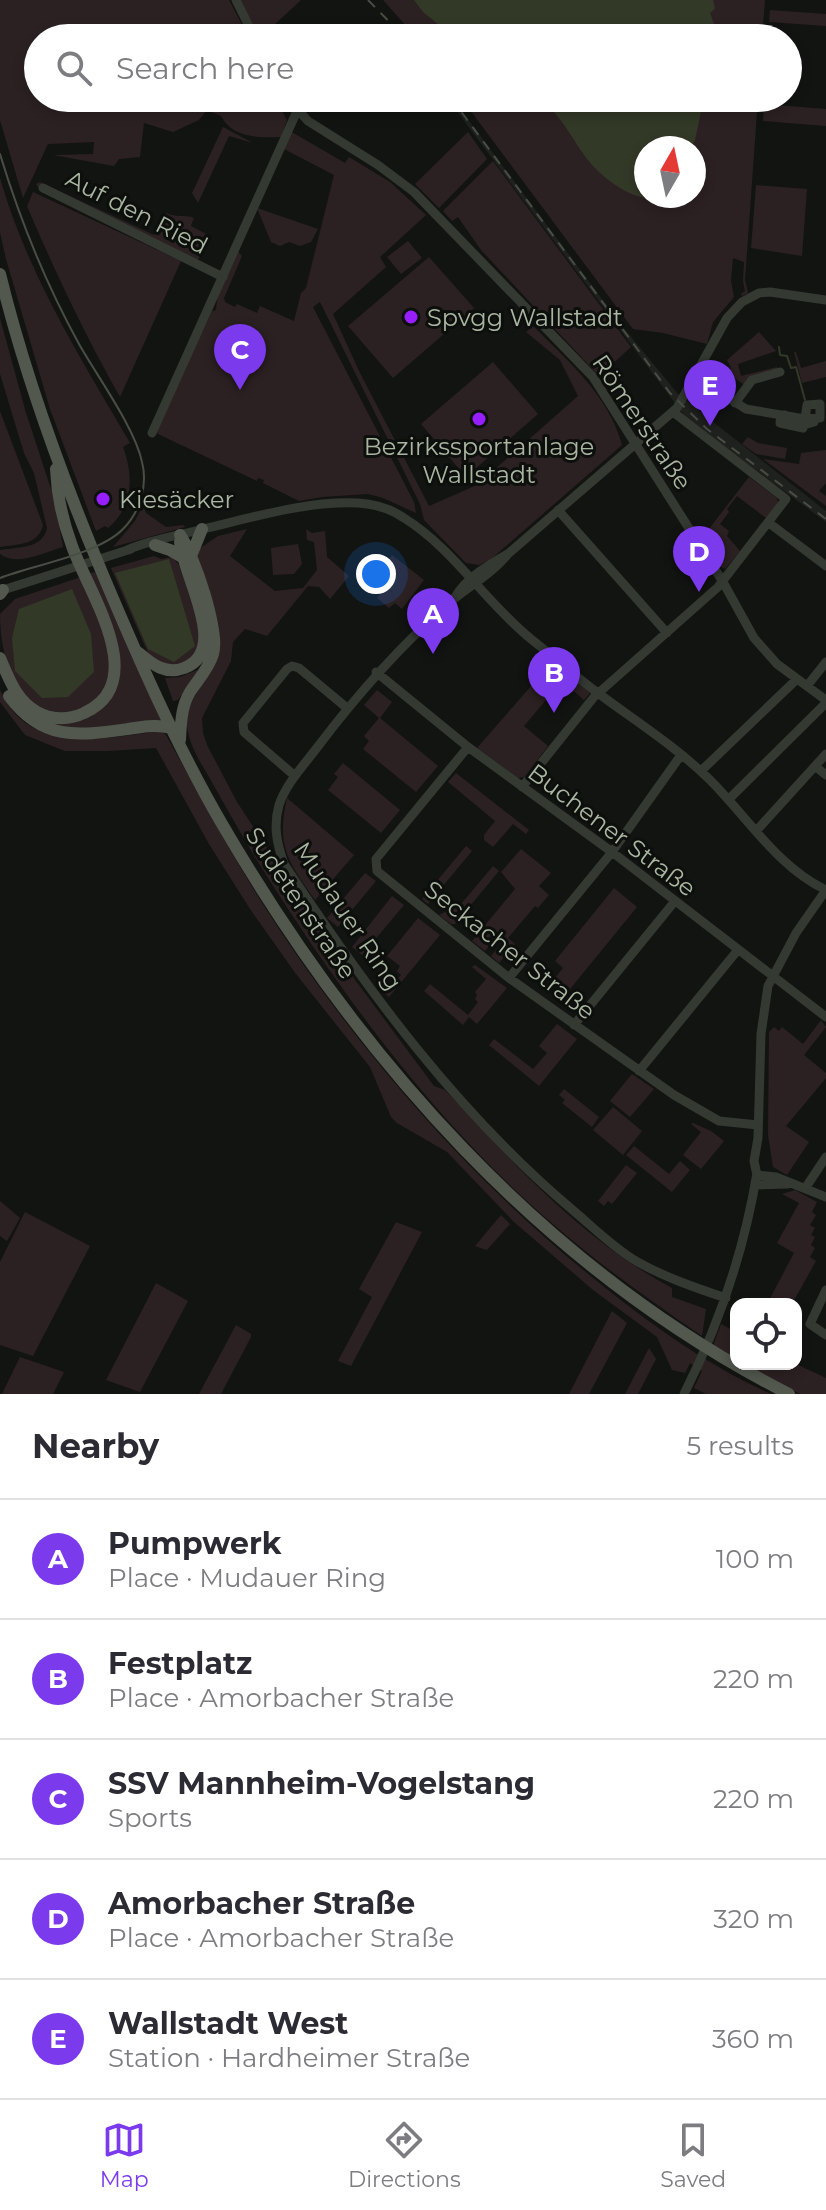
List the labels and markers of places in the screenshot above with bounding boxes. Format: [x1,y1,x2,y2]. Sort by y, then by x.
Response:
place label: Spvgg Wallstadt [427,303,623,332]
marker: Spvgg Wallstadt [402,308,420,326]
pin: C [214,324,266,390]
pin: E [684,360,736,426]
marker: Bezirkssportanlage Wallstadt [470,410,488,428]
place label: Bezirkssportanlage Wallstadt [364,432,594,489]
place label: Kiesäcker [119,485,234,514]
marker: Kiesäcker [94,490,112,508]
pin: D [673,526,725,592]
pin: A [407,588,459,654]
pin: B [528,647,580,713]

